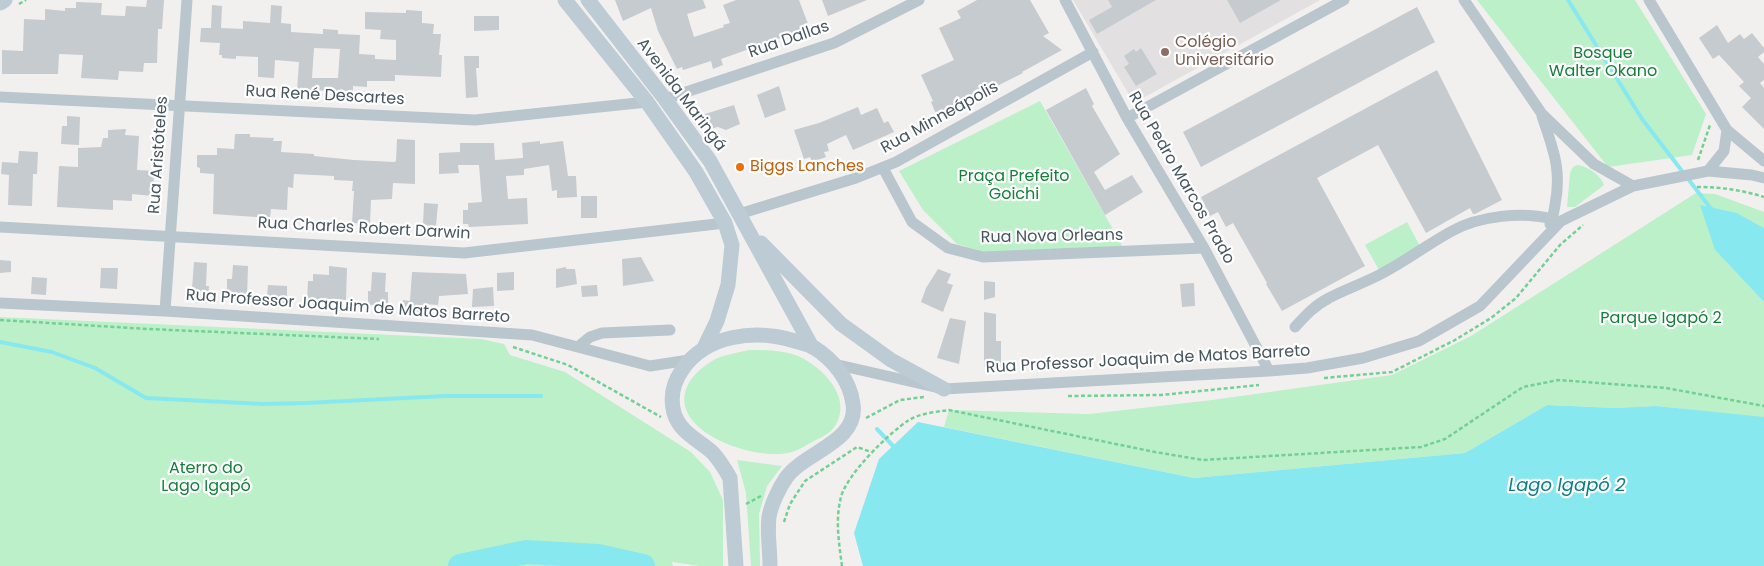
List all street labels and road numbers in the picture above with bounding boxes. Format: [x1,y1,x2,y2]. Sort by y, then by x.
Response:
street label: Rua Dallas [746,17,832,63]
street label: Avenida Maringá [632,35,730,155]
street label: Rua Minneápolis [878,78,1002,158]
street label: Rua René Descartes [245,82,405,110]
street label: Rua Pedro Marcos Prado [1124,88,1238,268]
street label: Rua Aristóteles [145,95,173,215]
street label: Rua Charles Robert Darwin [257,214,471,244]
street label: Rua Nova Orleans [981,226,1123,248]
street label: Rua Professor Joaquim de Matos Barreto [185,286,511,328]
street label: Rua Professor Joaquim de Matos Barreto [985,342,1311,378]

